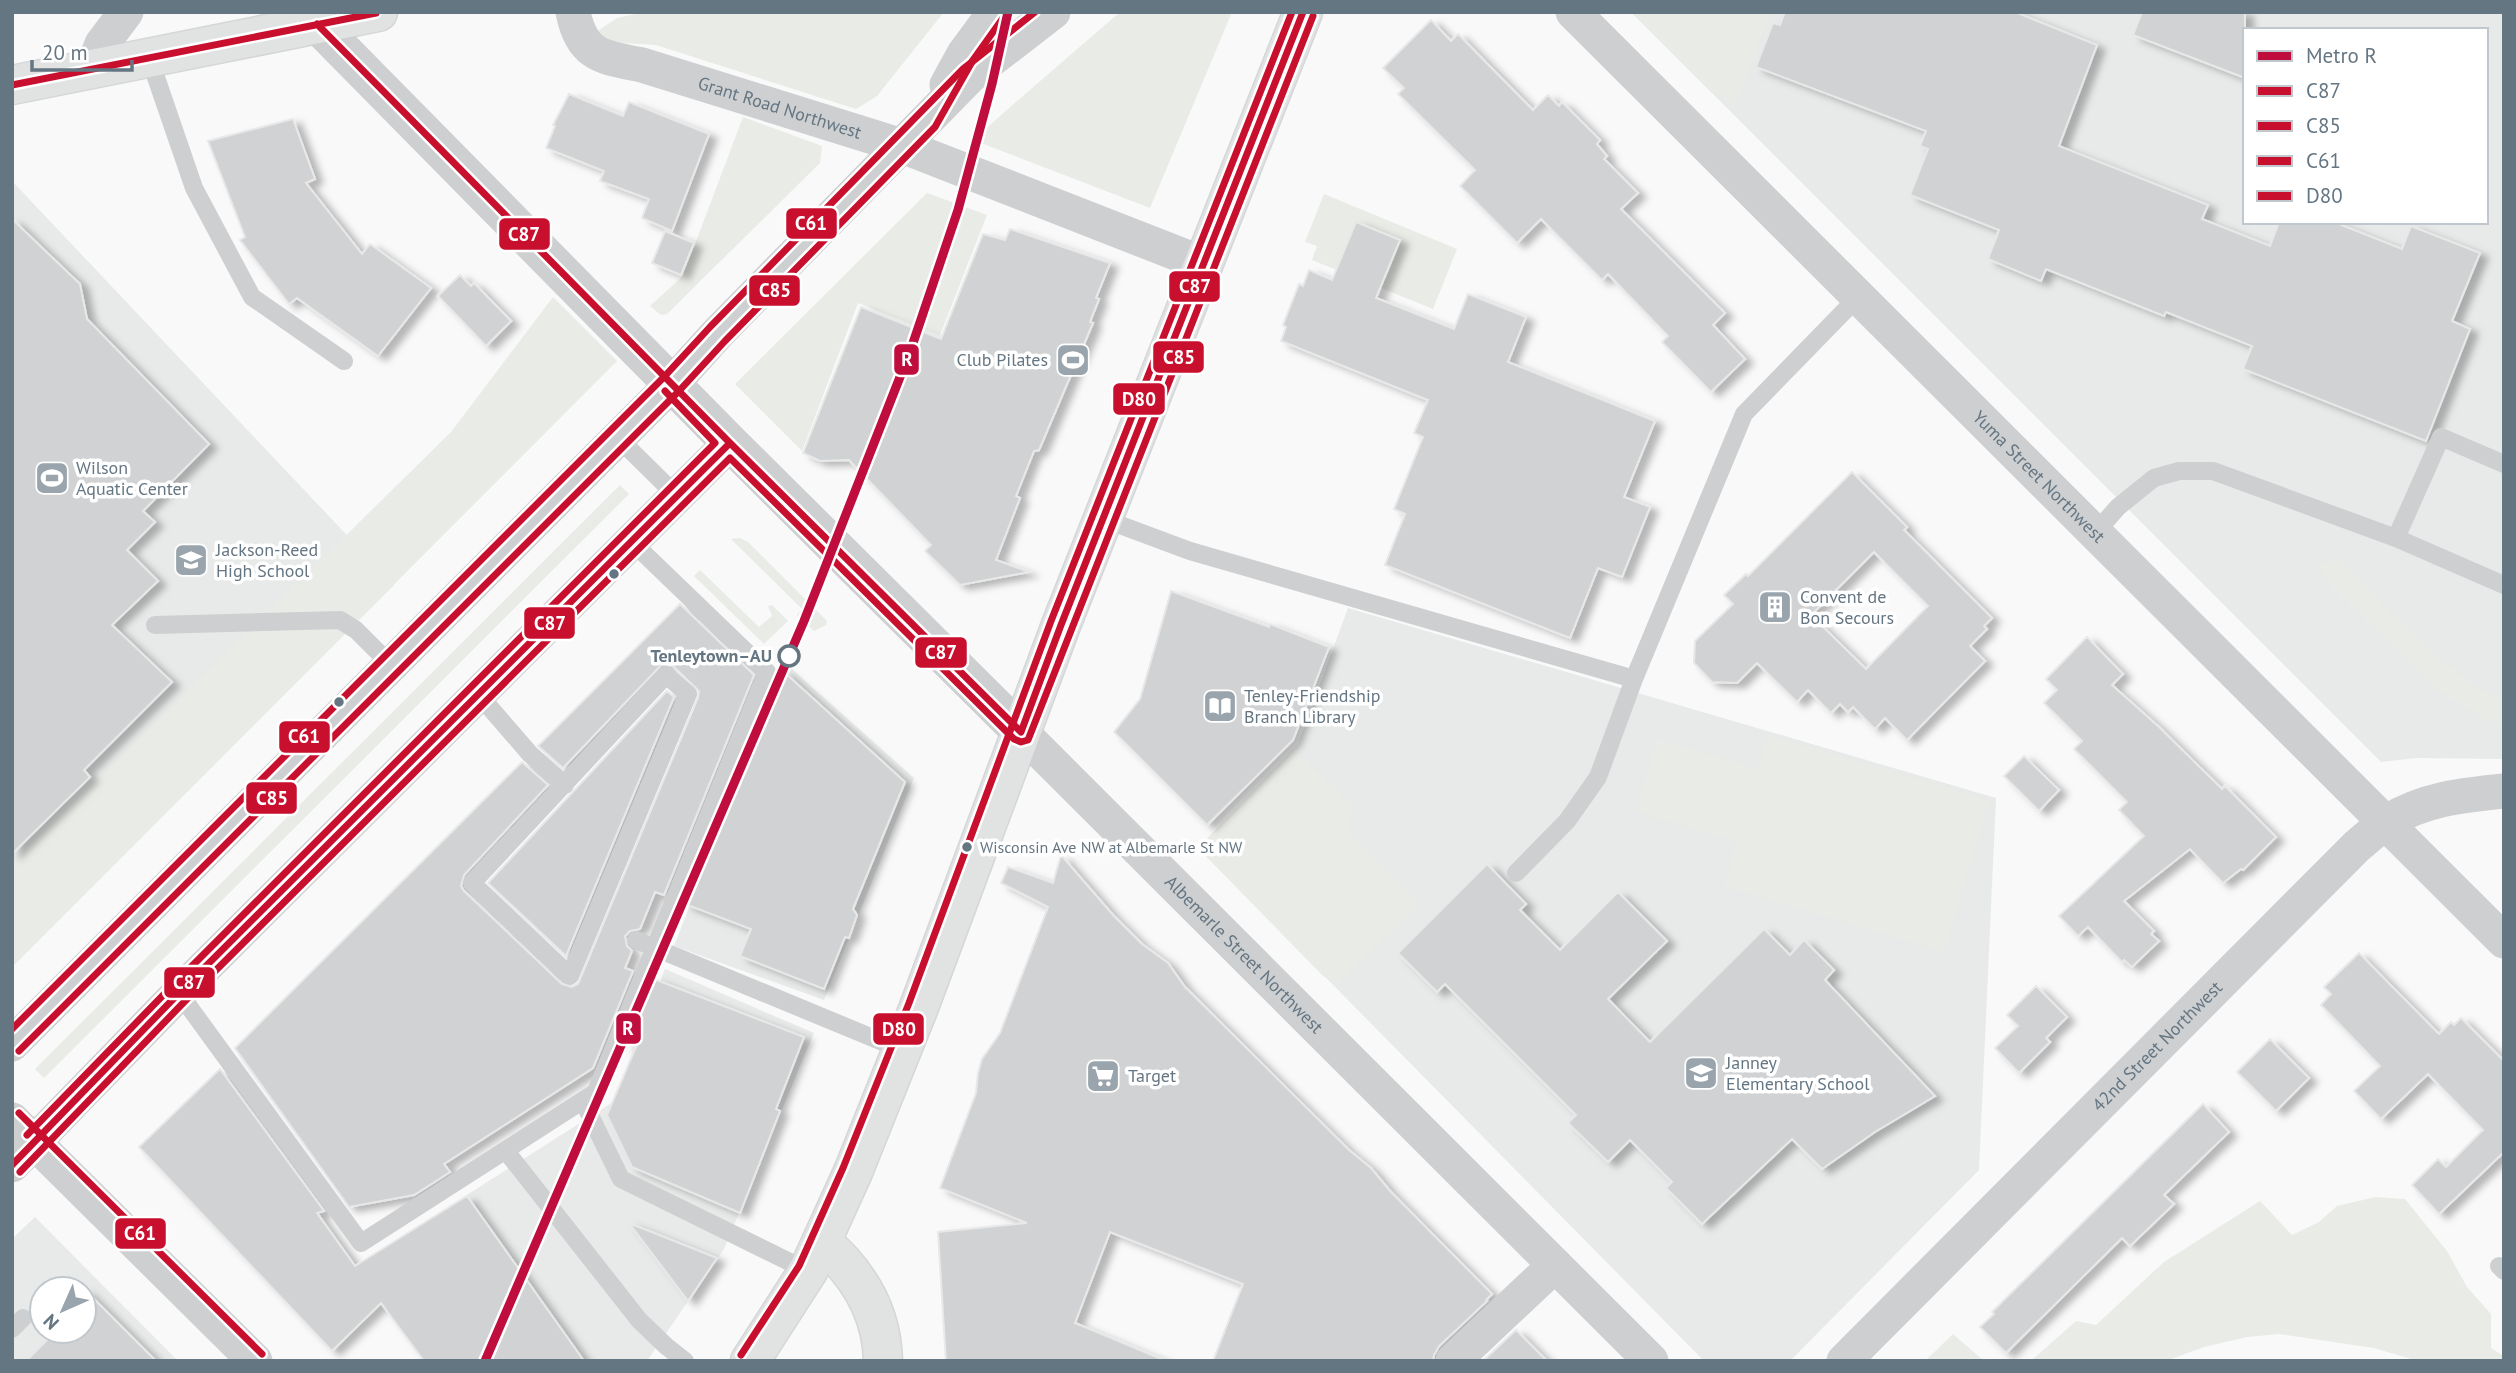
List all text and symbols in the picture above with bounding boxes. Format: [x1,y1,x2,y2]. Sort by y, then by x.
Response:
scale bar [32,28,131,72]
legend [2243,28,2488,224]
text: 20 m [42,39,88,66]
text: Metro R [2306,42,2377,69]
street label: Grant Road Northwest [695,71,865,144]
text: C87 [2306,77,2341,104]
text: C85 [2306,112,2341,139]
text: C61 [2306,147,2341,174]
text: D80 [2306,182,2343,209]
line badge: C61 [785,207,838,240]
text: C61 [795,211,827,235]
line badge: C87 [498,217,551,251]
text: C87 [508,222,540,246]
line badge: C87 [1168,270,1221,303]
line badge: C85 [748,274,801,307]
text: C87 [1179,274,1211,298]
text: C85 [759,278,791,302]
line badge: C85 [1152,340,1205,374]
sports icon: Club Pilates [1054,341,1092,379]
line badge: R [893,343,920,376]
text: C85 [1163,345,1195,369]
text: R [901,347,913,371]
place label: Club Pilates [957,348,1048,371]
line badge: D80 [1112,382,1166,416]
text: D80 [1122,387,1156,411]
street label: Yuma Street Northwest [1968,405,2110,547]
place label: Wilson Aquatic Center [76,456,188,500]
sports icon: Wilson Aquatic Center [33,459,71,497]
place label: Jackson-Reed High School [215,538,318,582]
school or university icon: Jackson-Reed High School [172,541,210,579]
unlabelled marker [607,567,621,581]
place label: Convent de Bon Secours [1800,585,1894,629]
building icon: Convent de Bon Secours [1756,588,1794,626]
line badge: C87 [523,606,576,640]
text: C87 [534,611,566,635]
line badge: C87 [914,636,968,669]
text: C87 [925,640,957,664]
place label: Tenleytown–AU [651,644,772,667]
marker: Tenleytown–AU [778,645,800,667]
place label: Tenley-Friendship Branch Library [1244,684,1380,728]
library icon: Tenley-Friendship Branch Library [1201,687,1239,725]
unlabelled marker [332,695,346,709]
line badge: C61 [278,720,331,754]
text: C61 [288,724,320,748]
line badge: C85 [245,781,298,815]
text: C85 [256,786,288,810]
place label: Wisconsin Ave NW at Albemarle St NW [980,837,1243,857]
marker: Wisconsin Ave NW at Albemarle St NW [960,840,974,854]
street label: Albemarle Street Northwest [1160,870,1328,1038]
line badge: C87 [163,966,216,999]
text: C87 [173,970,205,994]
street label: 42nd Street Northwest [2087,976,2227,1116]
line badge: R [615,1012,642,1045]
line badge: D80 [872,1012,925,1046]
text: R [622,1016,634,1040]
text: D80 [882,1017,916,1041]
place label: Janney Elementary School [1725,1051,1870,1095]
school or university icon: Janney Elementary School [1682,1054,1720,1092]
supermarket icon: Target [1084,1057,1122,1095]
place label: Target [1128,1064,1176,1087]
line badge: C61 [114,1217,167,1250]
text: C61 [124,1221,156,1245]
north arrow [28,1275,98,1345]
text: N [38,1309,64,1335]

